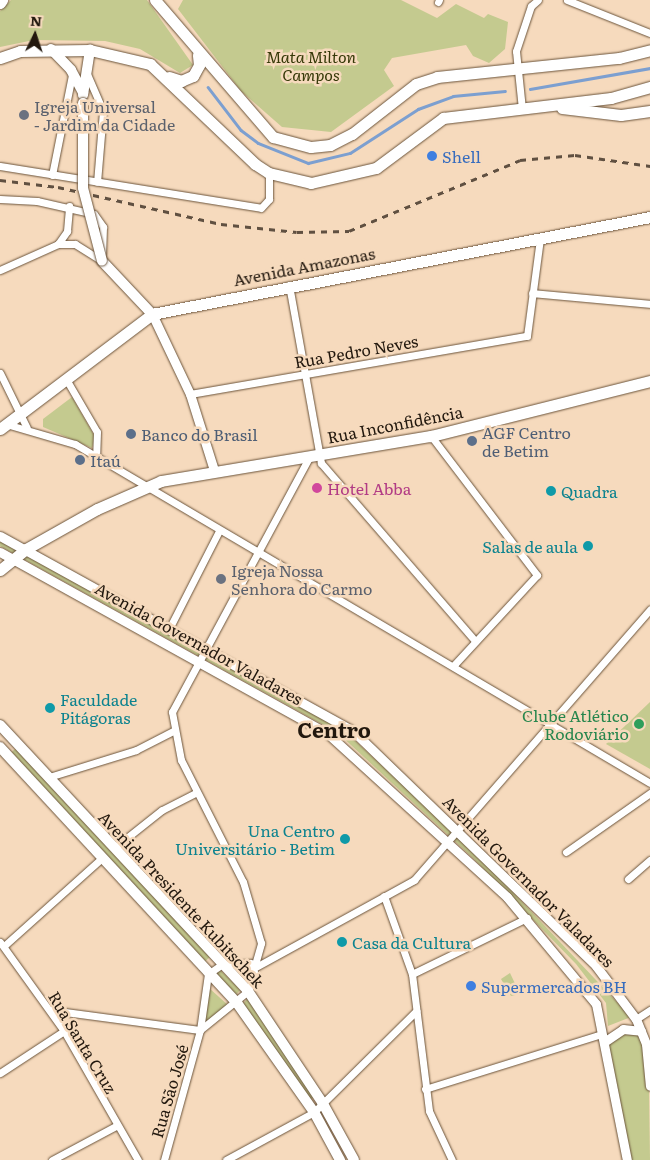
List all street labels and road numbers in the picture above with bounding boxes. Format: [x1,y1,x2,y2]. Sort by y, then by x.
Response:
street label: Avenida Amazonas [232,243,376,289]
street label: Rua Pedro Neves [293,331,419,371]
street label: Rua Inconfidência [325,401,465,447]
street label: Avenida Governador Valadares [92,578,306,708]
street label: Avenida Governador Valadares [440,792,618,970]
street label: Avenida Presidente Kubitschek [95,807,269,991]
street label: Rua Santa Cruz [45,987,121,1097]
street label: Rua São José [146,1042,192,1140]

